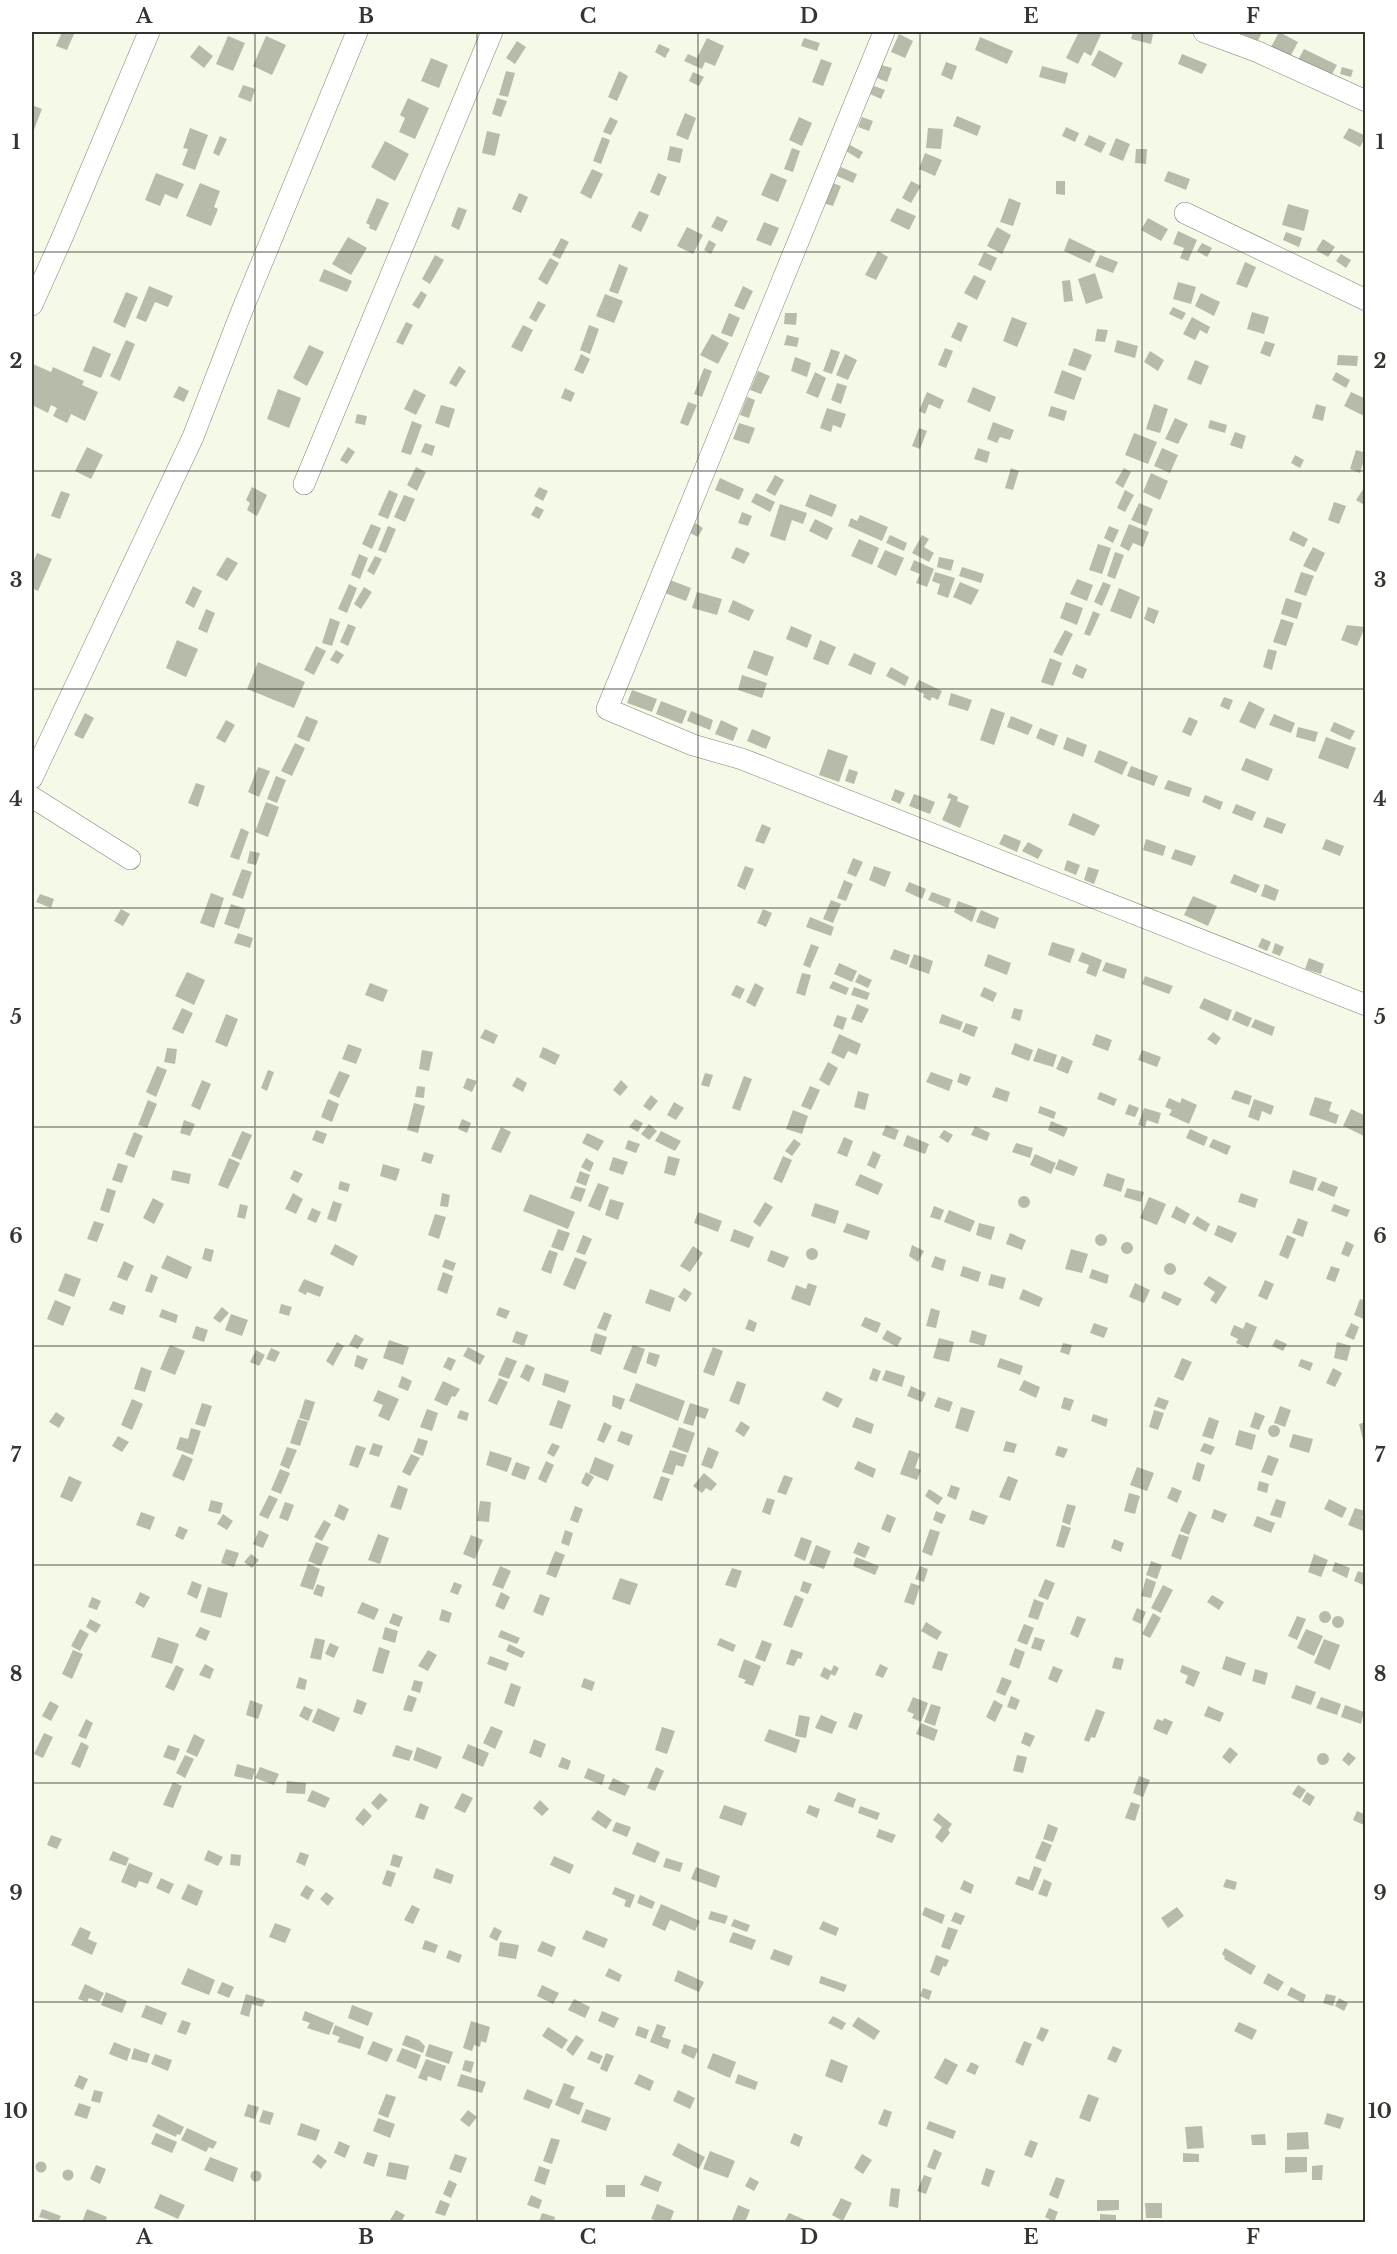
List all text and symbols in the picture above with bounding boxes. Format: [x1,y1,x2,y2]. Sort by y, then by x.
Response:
text: A [135,4,153,28]
text: B [358,4,374,28]
text: C [580,4,596,28]
text: D [800,4,818,28]
text: E [1023,4,1039,28]
text: F [1246,4,1260,28]
text: 1 [12,130,21,154]
text: 1 [1376,130,1385,154]
text: 2 [9,349,23,373]
text: 2 [1373,349,1387,373]
text: 3 [10,568,22,592]
text: 3 [1374,568,1386,592]
text: 4 [9,787,23,811]
text: 4 [1373,787,1387,811]
text: 5 [10,1005,22,1029]
text: 5 [1374,1005,1386,1029]
text: 6 [9,1224,23,1248]
text: 6 [1373,1224,1387,1248]
text: 7 [11,1443,22,1467]
text: 7 [1375,1443,1386,1467]
text: 8 [10,1662,22,1686]
text: 8 [1374,1662,1386,1686]
text: 9 [9,1881,23,1905]
text: 9 [1373,1881,1387,1905]
text: 10 [4,2099,28,2123]
text: 10 [1368,2099,1392,2123]
text: A [135,2225,153,2249]
text: B [358,2225,374,2249]
text: C [580,2225,596,2249]
text: D [800,2225,818,2249]
text: E [1023,2225,1039,2249]
text: F [1246,2225,1260,2249]

